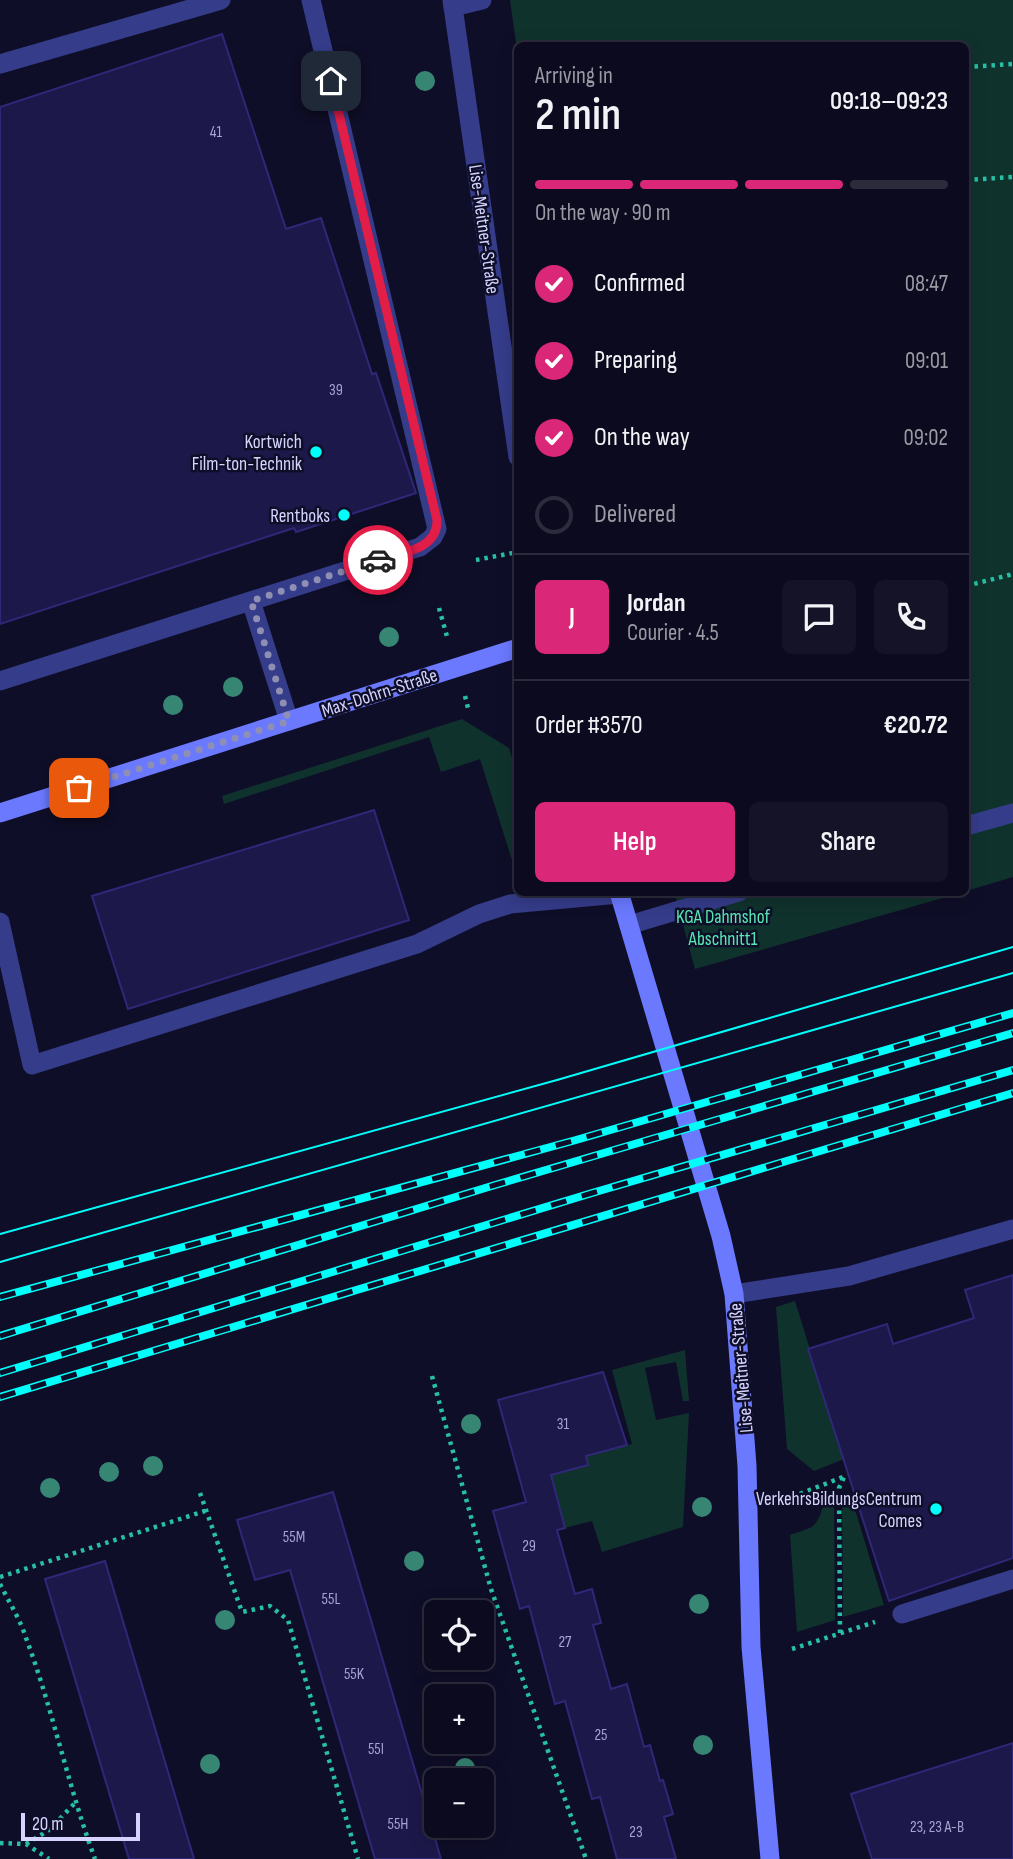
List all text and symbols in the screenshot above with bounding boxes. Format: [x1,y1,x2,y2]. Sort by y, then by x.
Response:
pin [301,51,361,111]
icon: home [312,62,350,100]
text: Arriving in [535,62,613,90]
text: 09:18–09:23 [830,86,948,117]
text: 2 min [535,88,621,143]
house number: 41 [210,123,223,142]
street label: Lise-Meitner-Straße [463,163,504,295]
text: On the way · 90 m [535,199,670,227]
icon: check [535,265,573,303]
text: Confirmed [594,268,685,299]
text: 08:47 [905,270,948,298]
icon: check [535,342,573,380]
text: Preparing [594,345,677,376]
text: 09:01 [905,347,948,375]
house number: 39 [329,381,343,400]
icon: check [535,419,573,457]
text: On the way [594,422,690,453]
text: 09:02 [903,424,948,452]
place label: Kortwich Film-ton-Technik [192,431,303,476]
marker: Kortwich Film-ton-Technik [308,444,324,460]
text: Delivered [594,499,676,530]
place label: Rentboks [270,505,330,528]
marker: Rentboks [336,507,352,523]
courier [343,525,413,595]
icon: car [359,541,397,579]
button: chat [782,580,856,654]
button: phone [874,580,948,654]
text: Jordan [627,588,685,619]
text: J [569,602,575,633]
text: Courier · 4.5 [627,619,719,647]
street label: Max-Dohrn-Straße [319,664,440,723]
text: Order #3570 [535,710,643,741]
text: €20.72 [884,710,948,741]
pin [49,758,109,818]
icon: bag [60,769,98,807]
button: Help [535,802,735,882]
button: Share [749,802,948,882]
park label: KGA Dahmshof Abschnitt1 [676,906,771,951]
street label: Lise-Meitner-Straße [724,1302,759,1434]
house number: 31 [557,1415,570,1434]
place label: VerkehrsBildungsCentrum Comes [756,1488,922,1533]
marker: VerkehrsBildungsCentrum Comes [928,1501,944,1517]
house number: 55M [283,1528,305,1547]
house number: 29 [522,1537,536,1556]
house number: 55L [322,1590,340,1609]
map controls [424,1600,494,1838]
button: locate [424,1600,494,1670]
house number: 27 [558,1633,572,1652]
house number: 55K [344,1665,365,1684]
button: + [424,1684,494,1754]
house number: 25 [594,1726,608,1745]
house number: 55I [368,1740,384,1759]
button: − [424,1768,494,1838]
scale bar [21,1810,140,1842]
text: 20 m [32,1813,64,1836]
house number: 55H [388,1815,408,1834]
house number: 23, 23 A-B [910,1818,964,1837]
house number: 23 [629,1823,643,1842]

